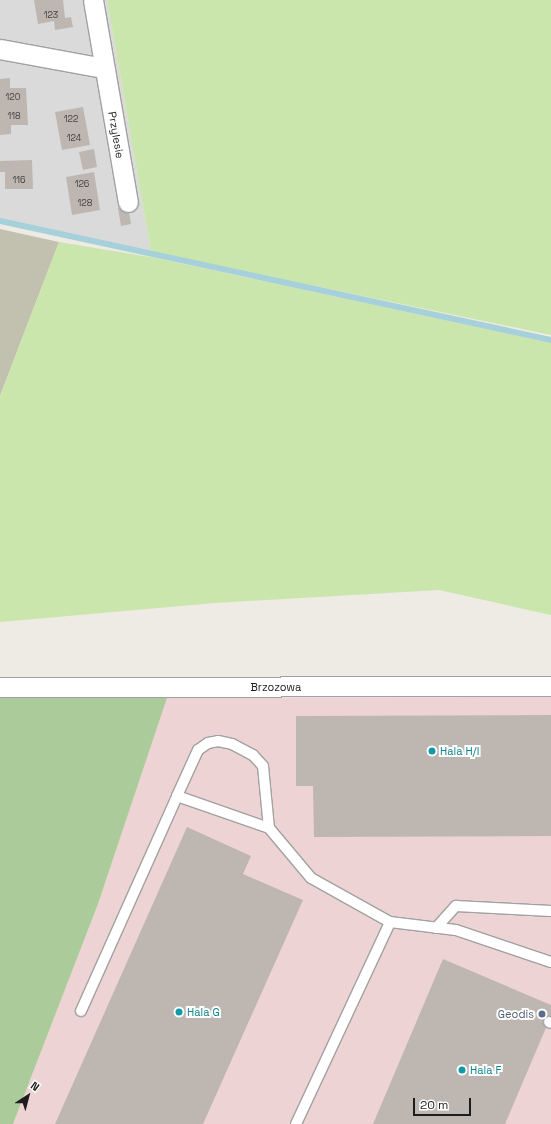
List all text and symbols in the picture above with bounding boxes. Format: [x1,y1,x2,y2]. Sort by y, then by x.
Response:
house number: 123 [44,10,58,20]
house number: 120 [6,92,20,102]
street label: Przylesie [105,110,127,160]
house number: 118 [7,111,21,121]
house number: 122 [64,114,78,124]
house number: 124 [67,133,81,143]
house number: 116 [12,175,26,185]
house number: 126 [75,179,89,189]
house number: 128 [78,198,92,208]
street label: Brzozowa [251,680,301,694]
place label: Hala H/I [440,744,479,758]
marker: Hala H/I [427,746,437,756]
place label: Hala G [187,1005,220,1019]
marker: Hala G [174,1007,184,1017]
place label: Geodis [498,1007,534,1021]
marker: Geodis [537,1009,547,1019]
place label: Hala F [470,1063,501,1077]
marker: Hala F [457,1065,467,1075]
north arrow [8,1076,48,1116]
text: N [28,1078,42,1094]
scale bar [415,1090,473,1116]
text: 20 m [420,1097,448,1113]

